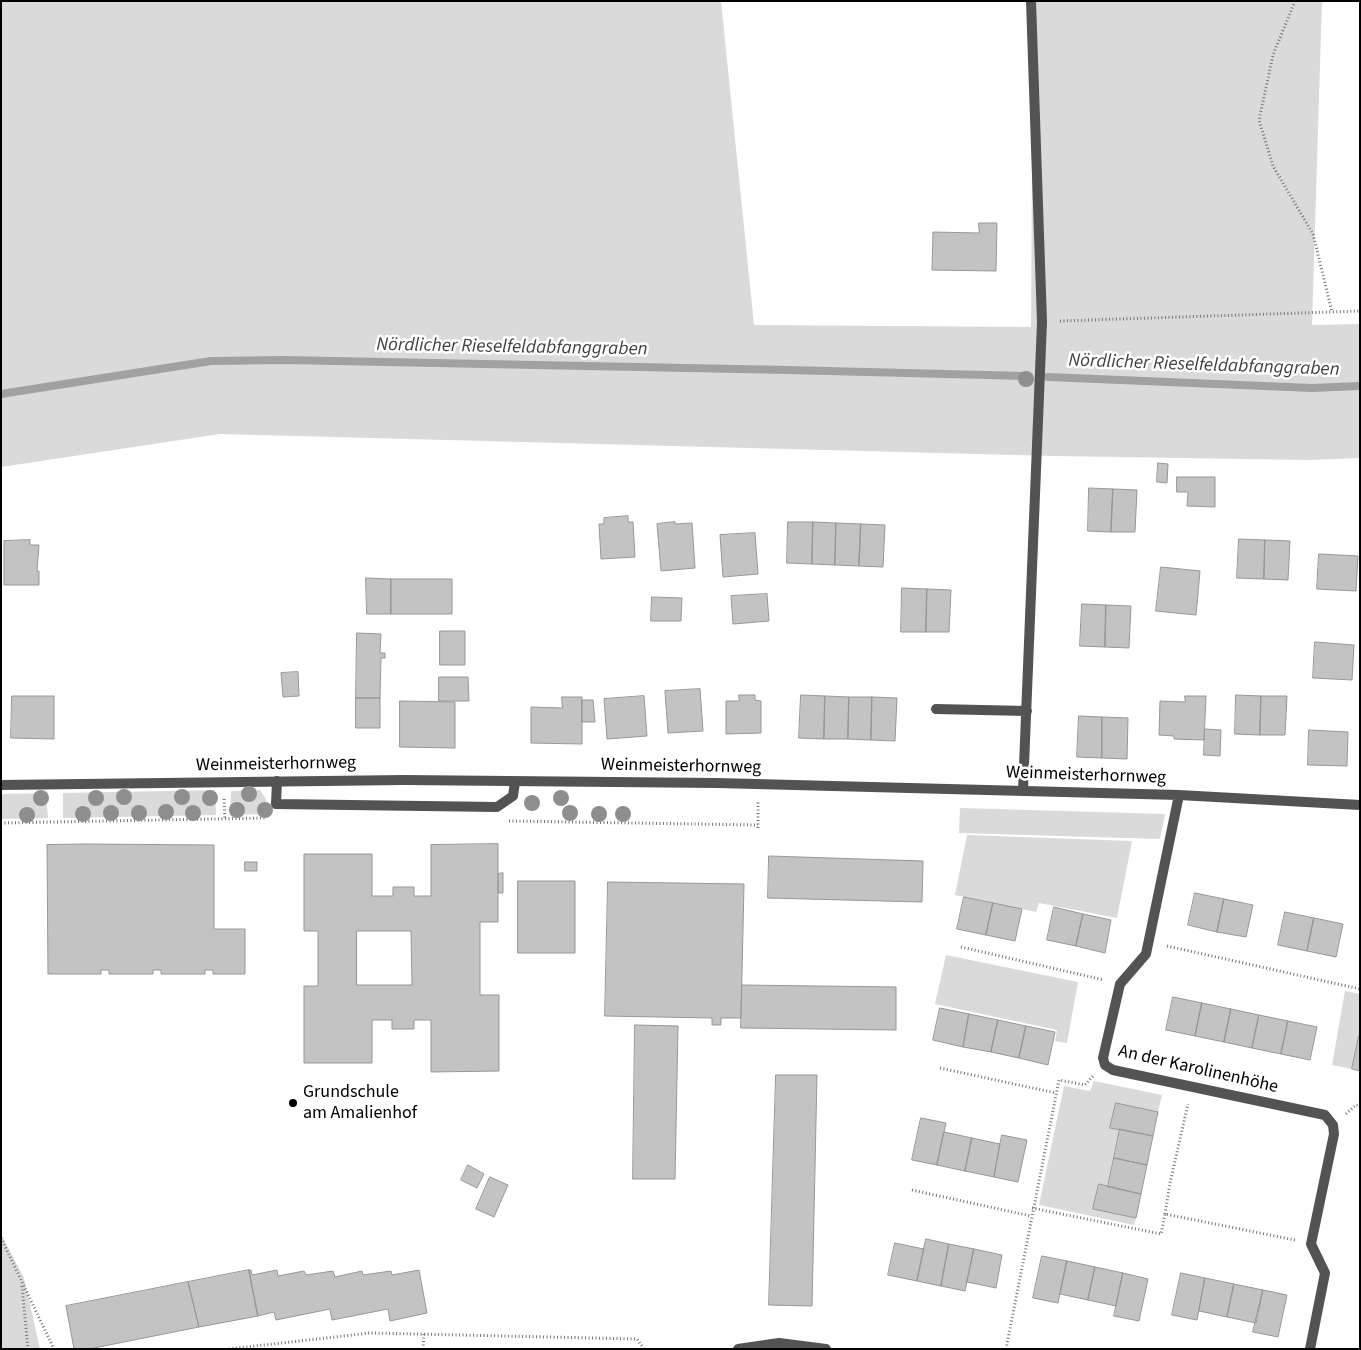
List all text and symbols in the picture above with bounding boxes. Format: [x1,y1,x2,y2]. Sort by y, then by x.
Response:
water label: Nördlicher Rieselfeldabfanggraben [376,334,648,362]
water label: Nördlicher Rieselfeldabfanggraben [1068,350,1340,382]
street label: Weinmeisterhornweg [196,753,356,777]
street label: Weinmeisterhornweg [601,755,761,779]
street label: Weinmeisterhornweg [1006,762,1166,790]
street label: An der Karolinenhöhe [1116,1041,1280,1099]
place label: Grundschule am Amalienhof [303,1082,417,1124]
marker: Grundschule am Amalienhof [287,1097,299,1109]

